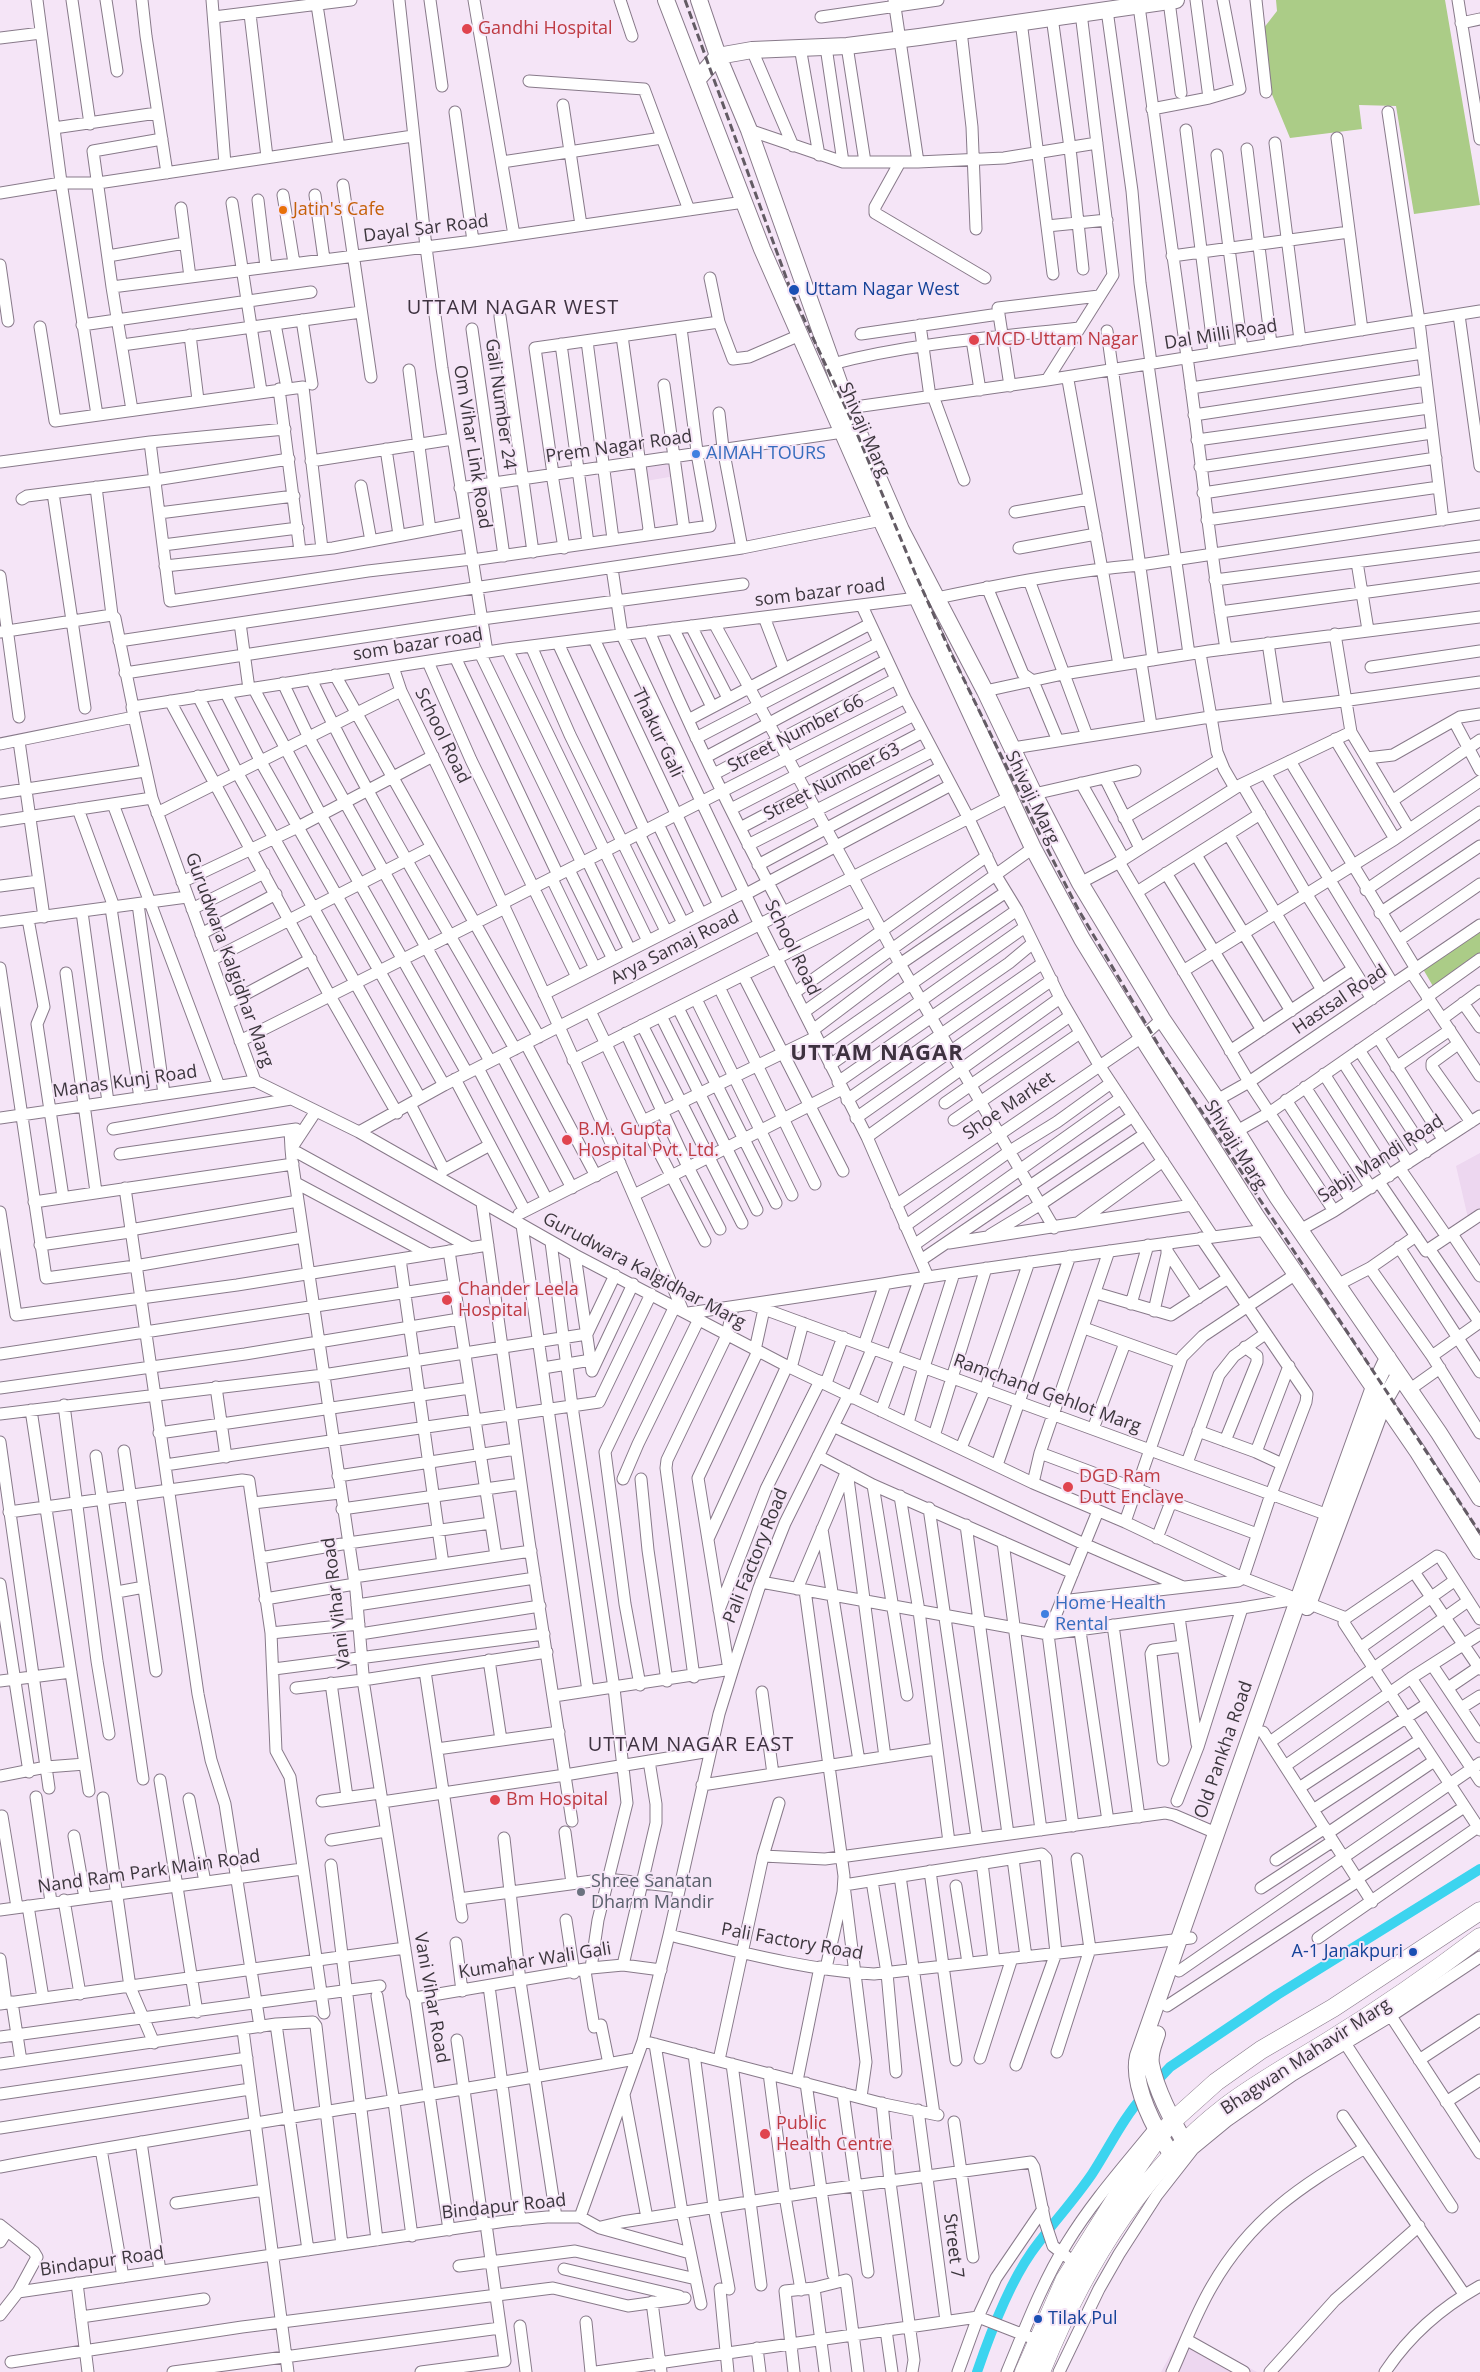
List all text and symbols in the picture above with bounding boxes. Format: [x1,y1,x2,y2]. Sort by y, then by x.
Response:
place label: Gandhi Hospital [478,18,613,40]
marker: Gandhi Hospital [460,22,474,36]
place label: Jatin's Cafe [293,199,385,221]
marker: Jatin's Cafe [277,204,289,216]
street label: Dayal Sar Road [362,211,490,247]
place label: Uttam Nagar West [805,279,959,301]
marker: Uttam Nagar West [787,283,801,297]
district label: UTTAM NAGAR WEST [405,296,621,320]
street label: Dal Milli Road [1163,315,1279,355]
place label: MCD Uttam Nagar [985,329,1138,351]
marker: MCD Uttam Nagar [967,333,981,347]
street label: Gali Number 24 [480,337,520,471]
street label: Om Vihar Link Road [448,363,496,531]
street label: Shivaji Marg [833,379,895,481]
street label: Prem Nagar Road [544,426,694,468]
place label: AIMAH TOURS [706,443,826,465]
marker: AIMAH TOURS [690,448,702,460]
street label: som bazar road [753,574,887,612]
street label: som bazar road [351,624,485,666]
street label: School Road [410,685,474,787]
street label: Thakur Gali [627,685,687,781]
street label: Street Number 66 [724,690,868,778]
street label: Street Number 63 [760,738,904,826]
street label: Shivaji Marg [1000,748,1064,848]
street label: Gurudwara Kalgidhar Marg [180,850,278,1070]
street label: School Road [760,897,824,999]
street label: Arya Samaj Road [607,906,743,990]
street label: Hastsal Road [1289,961,1391,1039]
district label: UTTAM NAGAR [789,1041,965,1067]
street label: Manas Kunj Road [51,1061,199,1103]
street label: Shoe Market [959,1067,1059,1145]
street label: Shivaji Marg [1199,1096,1271,1194]
street label: Sabji Mandi Road [1314,1110,1448,1208]
place label: B.M. Gupta Hospital Pvt. Ltd. [578,1119,719,1162]
marker: B.M. Gupta Hospital Pvt. Ltd. [560,1133,574,1147]
street label: Gurudwara Kalgidhar Marg [539,1208,749,1334]
place label: Chander Leela Hospital [458,1279,579,1322]
marker: Chander Leela Hospital [440,1293,454,1307]
street label: Ramchand Gehlot Marg [950,1350,1144,1438]
place label: DGD Ram Dutt Enclave [1079,1466,1184,1508]
marker: DGD Ram Dutt Enclave [1061,1480,1075,1494]
street label: Pali Factory Road [719,1485,793,1627]
street label: Vani Vihar Road [318,1536,356,1670]
place label: Home Health Rental [1055,1593,1166,1636]
marker: Home Health Rental [1039,1608,1051,1620]
street label: Old Pankha Road [1190,1678,1258,1822]
district label: UTTAM NAGAR EAST [586,1733,796,1757]
place label: Bm Hospital [506,1789,608,1811]
marker: Bm Hospital [488,1793,502,1807]
street label: Nand Ram Park Main Road [36,1846,262,1898]
place label: Shree Sanatan Dharm Mandir [591,1871,714,1914]
marker: Shree Sanatan Dharm Mandir [575,1886,587,1898]
street label: Pali Factory Road [719,1919,865,1965]
street label: Vani Vihar Road [409,1931,453,2065]
street label: Kumahar Wali Gali [457,1938,613,1984]
place label: A-1 Janakpuri [1292,1941,1403,1963]
marker: A-1 Janakpuri [1407,1946,1419,1958]
street label: Bhagwan Mahavir Marg [1217,1994,1395,2120]
place label: Public Health Centre [776,2113,892,2156]
marker: Public Health Centre [758,2127,772,2141]
street label: Bindapur Road [441,2190,567,2224]
street label: Street 7 [938,2212,968,2280]
street label: Bindapur Road [38,2243,166,2281]
place label: Tilak Pul [1048,2308,1118,2330]
marker: Tilak Pul [1032,2313,1044,2325]

